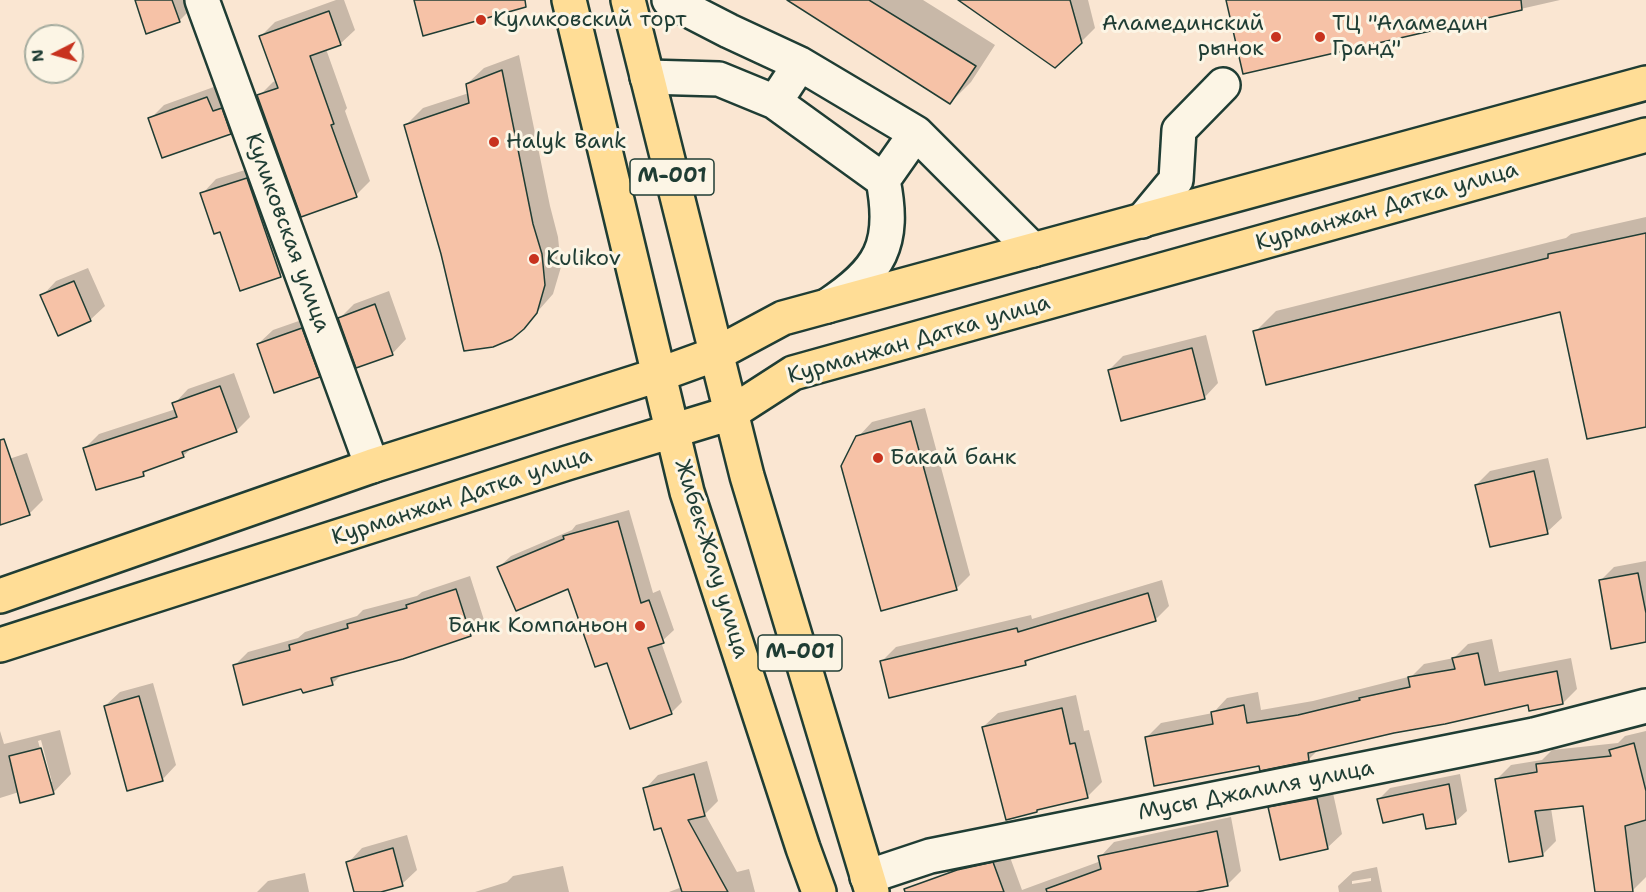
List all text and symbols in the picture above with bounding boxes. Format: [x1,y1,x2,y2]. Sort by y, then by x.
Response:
place label: Куликовский торт [493,7,686,33]
place label: Аламединский рынок [1102,11,1264,62]
place label: ТЦ "Аламедин Гранд" [1332,11,1488,62]
marker: Куликовский торт [474,13,488,27]
north arrow [24,24,84,84]
marker: Аламединский рынок [1269,30,1283,44]
marker: ТЦ "Аламедин Гранд" [1313,30,1327,44]
text: N [26,48,49,63]
place label: Halyk Bank [506,129,627,155]
street label: Куликовская улица [239,130,335,336]
marker: Halyk Bank [487,135,501,149]
street label: Курманжан Датка улица [1253,157,1521,257]
road number: М-001 [630,159,714,195]
place label: Kulikov [546,246,621,272]
marker: Kulikov [527,252,541,266]
street label: Курманжан Датка улица [785,290,1053,390]
street label: Курманжан Датка улица [329,442,595,552]
place label: Бакай банк [890,445,1016,471]
marker: Бакай банк [871,451,885,465]
street label: Жибек-Жолу улица [668,456,754,662]
place label: Банк Компаньон [448,613,628,639]
marker: Банк Компаньон [633,619,647,633]
road number: М-001 [758,635,842,671]
street label: Мусы Джалиля улица [1136,755,1376,827]

